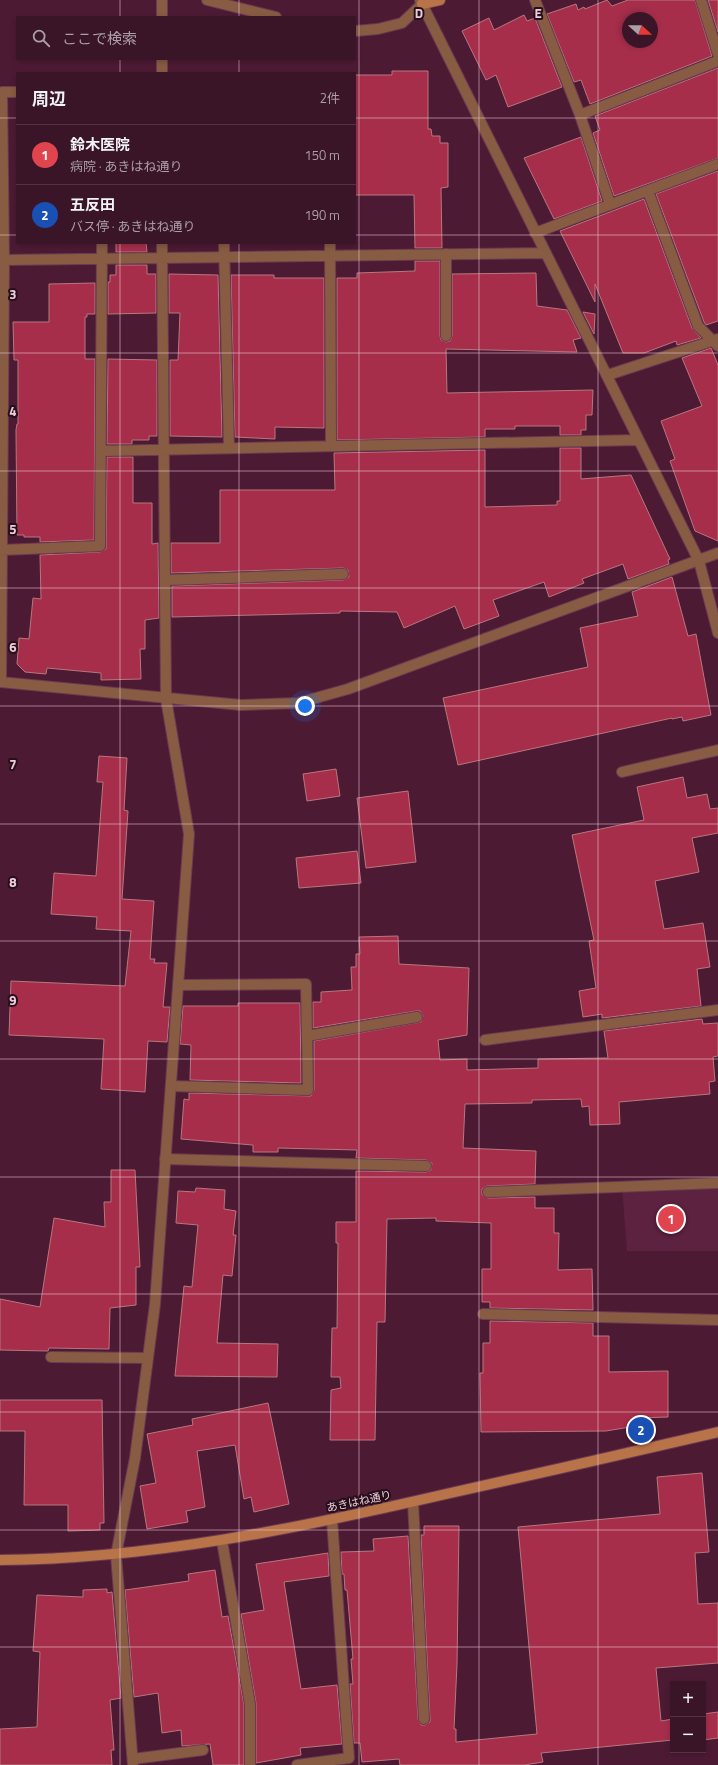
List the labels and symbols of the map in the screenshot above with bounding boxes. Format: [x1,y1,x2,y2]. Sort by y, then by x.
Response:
text: D [415,3,423,23]
text: E [534,3,542,23]
north arrow [622,12,658,48]
text: 3 [9,284,17,304]
text: 4 [9,401,17,421]
text: 5 [9,519,17,539]
text: 6 [9,637,17,657]
your location [295,696,315,716]
text: 7 [9,754,17,774]
text: 8 [9,872,17,892]
text: 9 [9,990,17,1010]
pin: 1 [658,1204,684,1234]
pin: 2 [628,1415,654,1445]
street label: あきはね通り [325,1486,393,1516]

